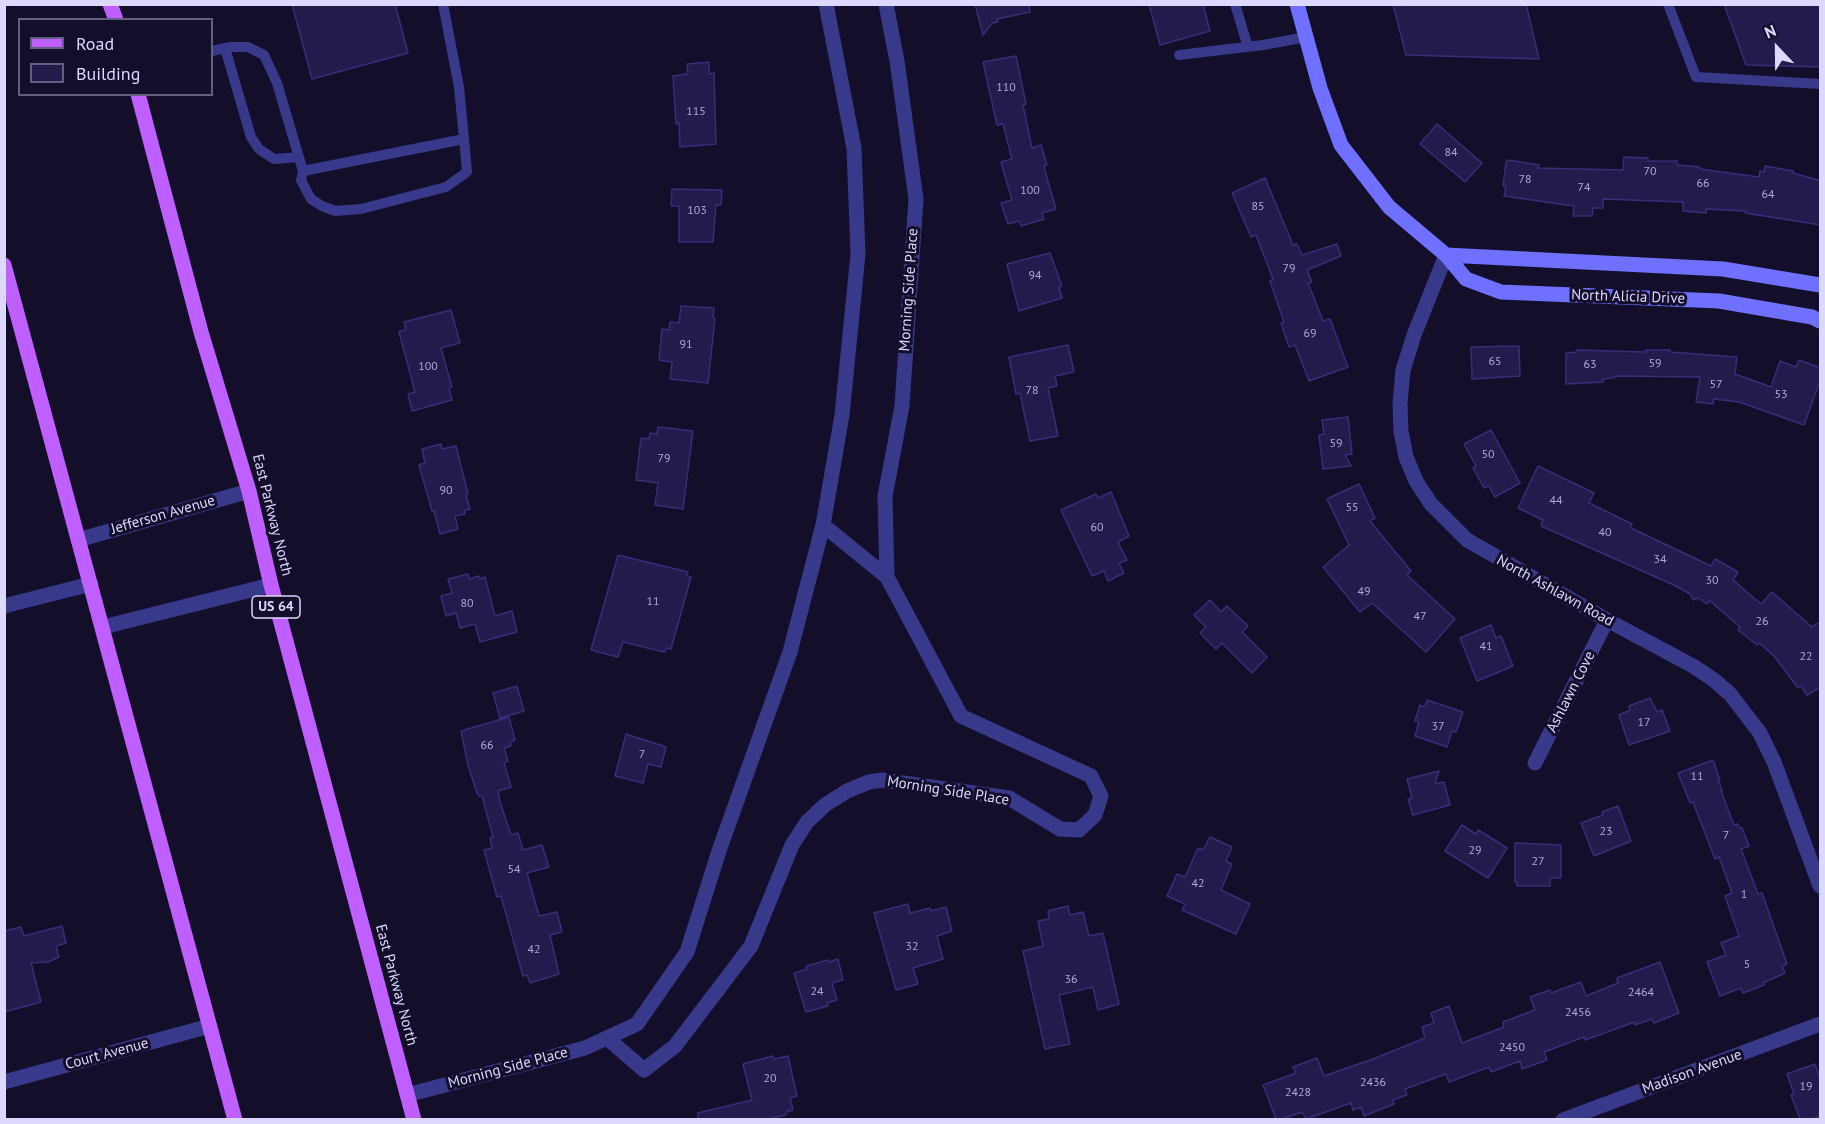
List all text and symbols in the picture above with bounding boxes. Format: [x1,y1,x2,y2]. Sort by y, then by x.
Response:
legend [18,18,213,96]
north arrow [1747,18,1807,78]
text: N [1762,20,1779,43]
text: Road [76,32,114,55]
text: Building [76,62,140,85]
house number: 110 [996,81,1016,95]
house number: 115 [686,105,706,119]
house number: 84 [1444,146,1458,160]
house number: 70 [1643,165,1657,179]
house number: 78 [1518,173,1532,187]
house number: 66 [1696,177,1710,191]
house number: 74 [1577,181,1591,195]
house number: 100 [1020,184,1040,198]
house number: 64 [1761,188,1775,202]
house number: 85 [1251,200,1265,214]
house number: 103 [687,204,707,218]
street label: Morning Side Place [896,228,922,352]
house number: 79 [1282,262,1296,276]
house number: 94 [1028,269,1042,283]
street label: North Alicia Drive [1571,286,1685,308]
house number: 69 [1303,327,1317,341]
house number: 91 [679,338,693,352]
house number: 65 [1488,355,1502,369]
house number: 59 [1648,357,1662,371]
house number: 63 [1583,358,1597,372]
house number: 100 [418,360,438,374]
house number: 57 [1709,378,1723,392]
house number: 78 [1025,384,1039,398]
house number: 53 [1774,388,1788,402]
house number: 59 [1329,437,1343,451]
house number: 50 [1481,448,1495,462]
street label: East Parkway North [248,452,296,578]
house number: 79 [657,452,671,466]
house number: 90 [439,484,453,498]
street label: Jefferson Avenue [109,492,217,538]
house number: 44 [1549,494,1563,508]
house number: 55 [1345,501,1359,515]
house number: 60 [1090,521,1104,535]
house number: 40 [1598,526,1612,540]
street label: North Ashlawn Road [1493,551,1617,631]
house number: 34 [1653,553,1667,567]
house number: 30 [1705,574,1719,588]
house number: 49 [1357,585,1371,599]
house number: 11 [646,595,660,609]
road number: US 64 [252,596,300,618]
house number: 80 [460,597,474,611]
house number: 47 [1413,610,1427,624]
house number: 26 [1755,615,1769,629]
house number: 41 [1479,640,1493,654]
street label: Ashlawn Cove [1543,648,1599,736]
house number: 22 [1799,650,1813,664]
house number: 17 [1637,716,1651,730]
house number: 37 [1431,720,1445,734]
house number: 66 [480,739,494,753]
house number: 7 [639,748,645,762]
house number: 11 [1690,770,1704,784]
street label: Morning Side Place [886,772,1010,810]
house number: 23 [1599,825,1613,839]
house number: 7 [1723,829,1729,843]
house number: 29 [1468,844,1482,858]
house number: 27 [1531,855,1545,869]
house number: 54 [507,863,521,877]
house number: 42 [1191,877,1205,891]
house number: 1 [1741,888,1747,902]
street label: East Parkway North [371,922,421,1048]
house number: 32 [905,940,919,954]
house number: 42 [527,943,541,957]
house number: 5 [1744,958,1750,972]
house number: 36 [1064,973,1078,987]
house number: 24 [810,985,824,999]
house number: 2464 [1628,986,1654,1000]
house number: 2456 [1565,1006,1591,1020]
street label: Court Avenue [63,1034,151,1074]
house number: 2450 [1499,1041,1525,1055]
street label: Morning Side Place [446,1043,570,1093]
street label: Madison Avenue [1640,1046,1744,1098]
house number: 20 [763,1072,777,1086]
house number: 2436 [1360,1076,1386,1090]
house number: 19 [1799,1080,1813,1094]
house number: 2428 [1285,1086,1311,1100]

